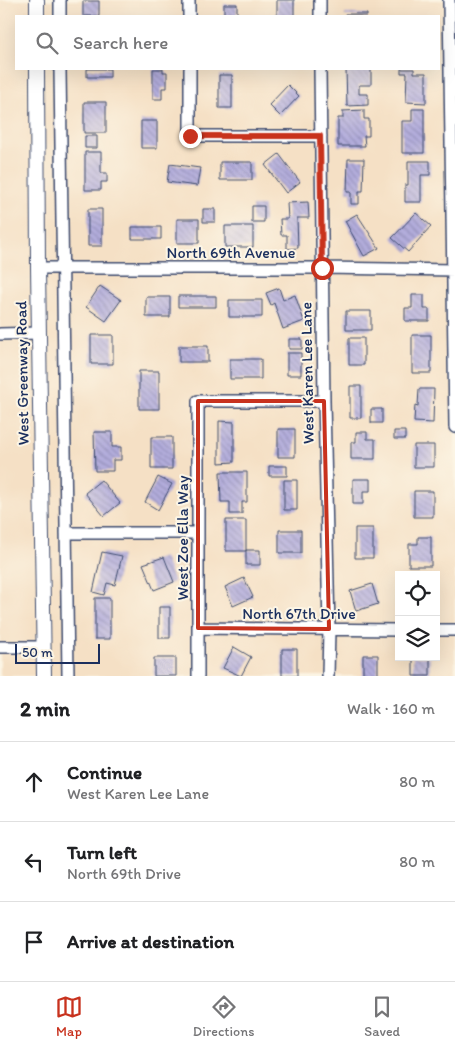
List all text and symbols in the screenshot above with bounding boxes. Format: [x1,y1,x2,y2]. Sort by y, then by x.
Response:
search box [15,15,440,70]
icon: search [33,29,61,57]
text: Search here [73,31,168,54]
route end [179,125,202,148]
street label: North 69th Avenue [167,243,296,262]
route start [311,257,334,280]
street label: West Greenway Road [11,300,33,445]
street label: West Karen Lee Lane [296,302,318,444]
street label: West Zoe Ella Way [173,475,192,600]
map controls [395,571,440,661]
button: locate [395,571,440,616]
street label: North 67th Drive [242,604,356,623]
button: layers [395,616,440,661]
scale bar [15,641,100,664]
text: 50 m [22,644,53,661]
text: 2 min [20,696,70,721]
text: Walk · 160 m [347,699,435,718]
text: Continue [67,761,142,784]
icon: ahead [20,768,48,796]
text: 80 m [399,772,435,791]
text: West Karen Lee Lane [67,784,209,803]
text: Turn left [67,841,137,864]
icon: left [20,848,48,876]
text: 80 m [399,852,435,871]
text: North 69th Drive [67,864,181,883]
icon: arrive [20,928,48,956]
text: Arrive at destination [67,930,234,953]
tab: Map [55,993,83,1040]
tab: Directions [193,993,254,1040]
tab: Saved [364,993,400,1040]

